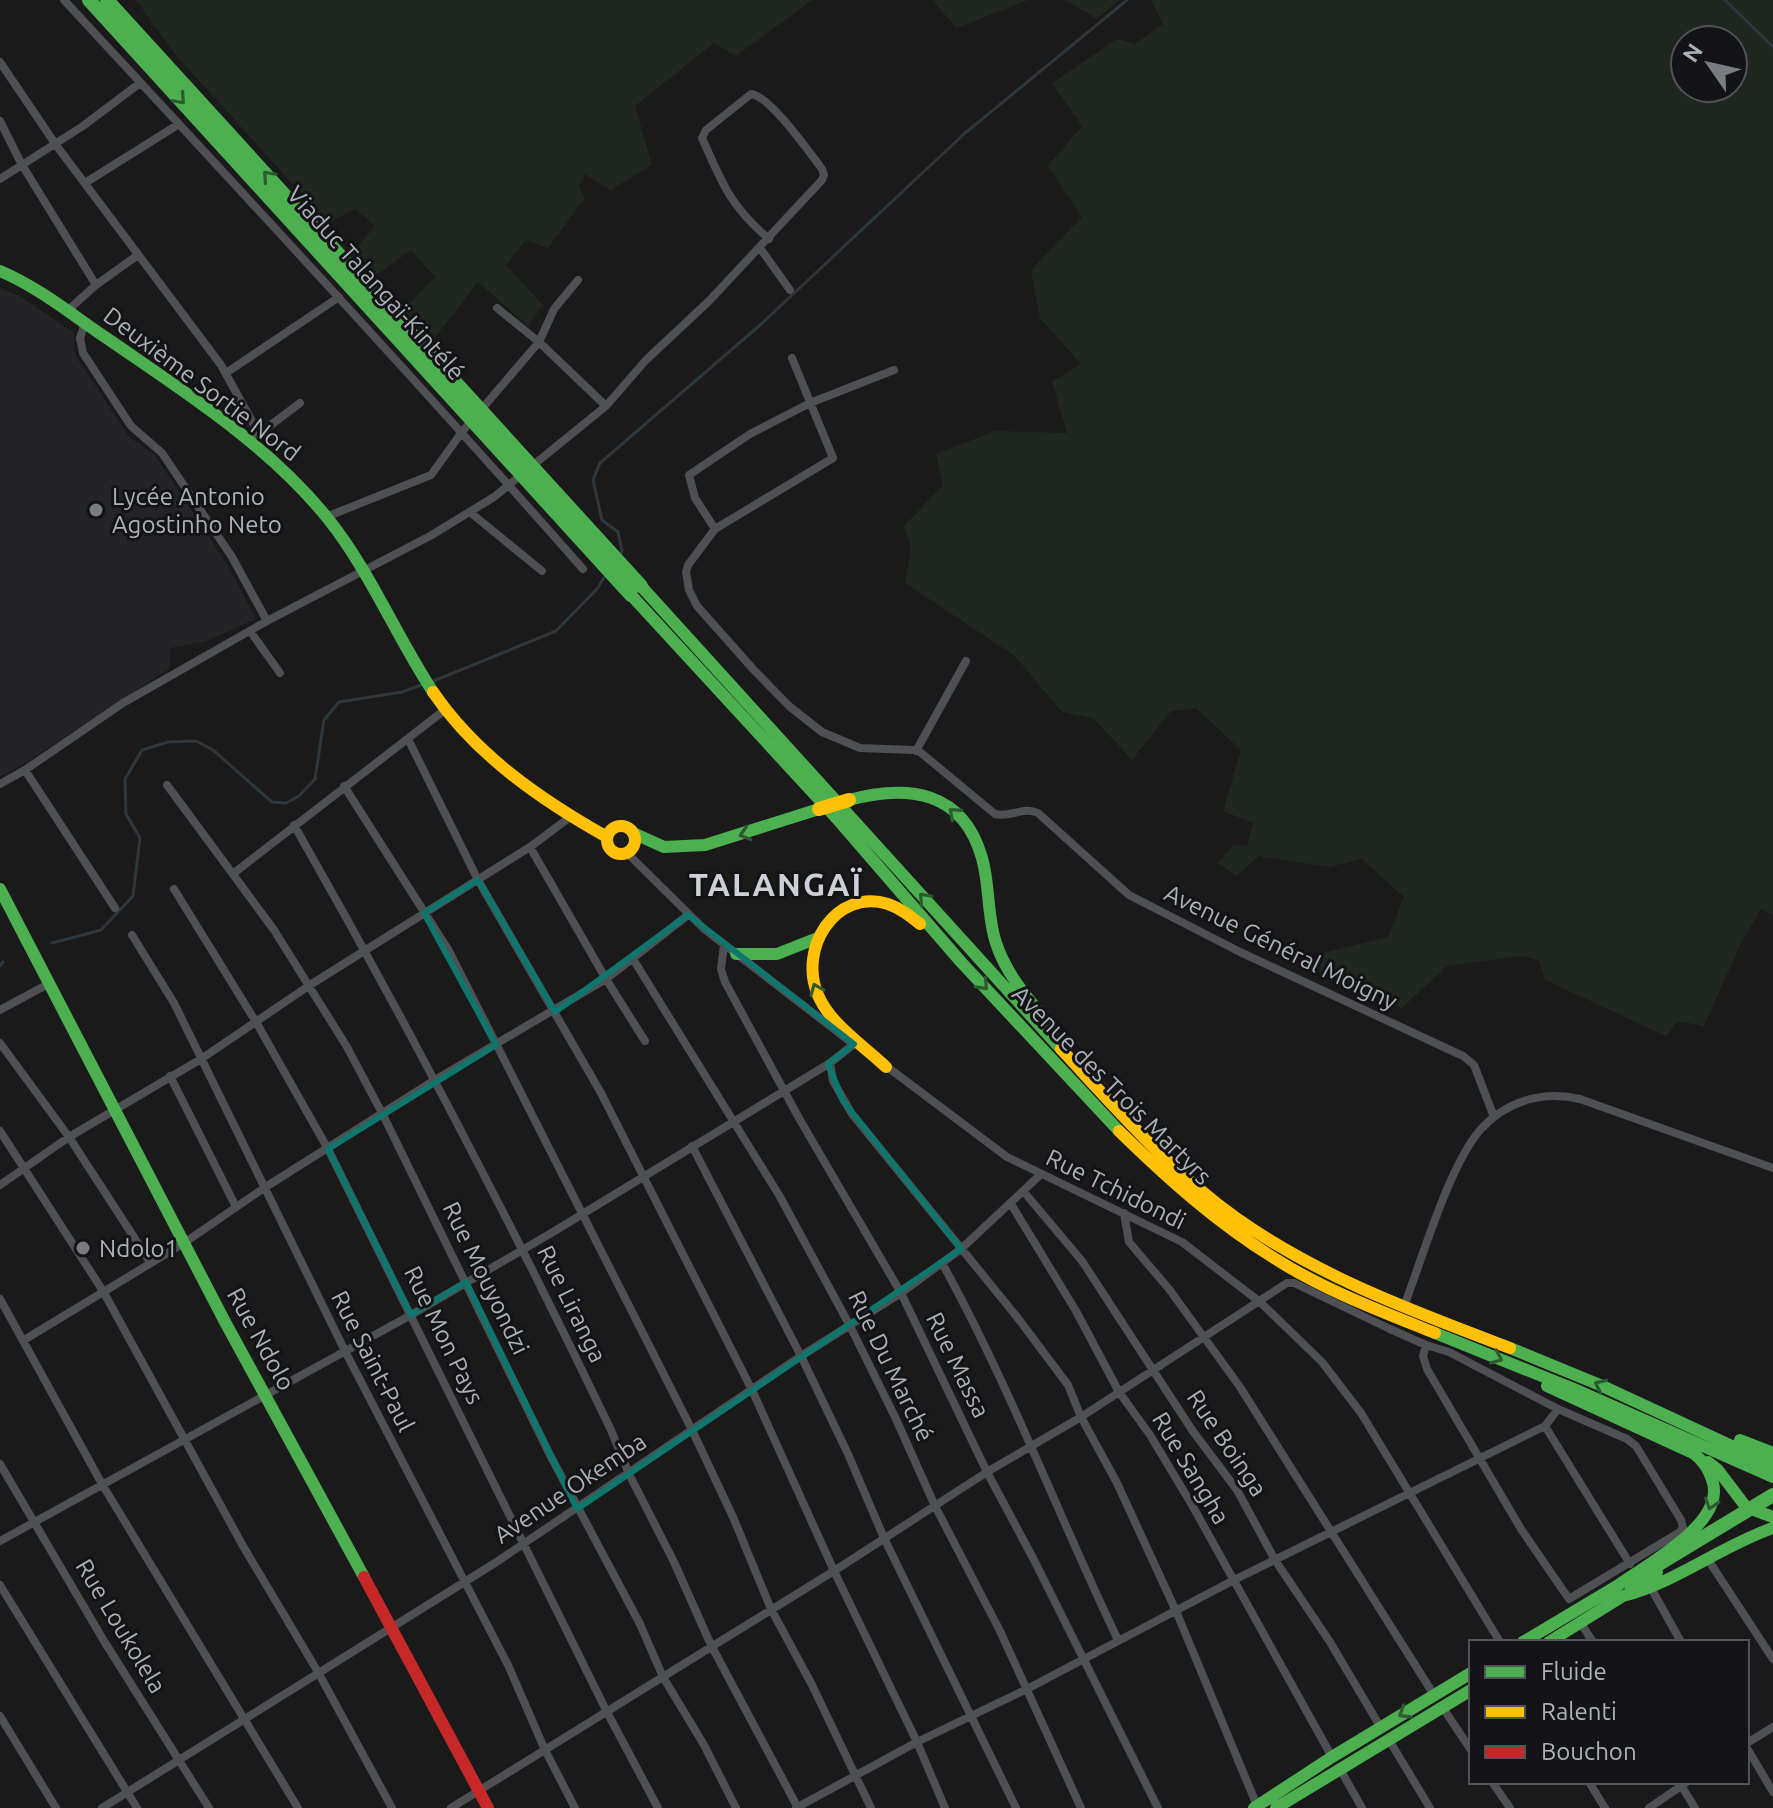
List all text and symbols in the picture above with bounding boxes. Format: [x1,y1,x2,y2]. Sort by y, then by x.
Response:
north arrow [1669,24,1749,104]
text: N [1677,39,1707,66]
one-way arrow [170,89,184,104]
one-way arrow [263,170,278,185]
street label: Viaduc Talangaï-Kintélé [282,181,470,385]
street label: Deuxième Sortie Nord [99,301,305,467]
place label: Lycée Antonio Agostinho Neto [112,483,282,538]
marker: Lycée Antonio Agostinho Neto [87,501,105,519]
one-way arrow [949,808,964,823]
one-way arrow [739,824,753,840]
district label: TALANGAÏ [689,866,863,902]
street label: Avenue Général Moigny [1160,879,1402,1015]
one-way arrow [919,893,934,908]
one-way arrow [973,976,987,991]
street label: Avenue des Trois Martyrs [1007,980,1217,1190]
one-way arrow [809,983,826,997]
street label: Rue Tchidondi [1042,1144,1190,1234]
street label: Rue Mouyondzi [437,1197,535,1359]
place label: Ndolo1 [99,1235,178,1262]
marker: Ndolo1 [74,1239,92,1257]
street label: Rue Liranga [532,1241,612,1367]
street label: Rue Mon Pays [399,1262,489,1408]
street label: Rue Ndolo [222,1283,300,1395]
street label: Rue Saint-Paul [326,1286,420,1436]
street label: Rue Du Marché [843,1286,939,1446]
street label: Rue Massa [921,1308,995,1422]
one-way arrow [1489,1348,1503,1364]
one-way arrow [1594,1379,1609,1395]
street label: Rue Boinga [1182,1385,1272,1501]
street label: Rue Sangha [1147,1407,1235,1529]
street label: Avenue Okemba [489,1427,651,1549]
one-way arrow [1704,1496,1720,1510]
street label: Rue Loukolela [70,1554,172,1698]
legend [1469,1640,1749,1784]
text: Fluide [1541,1658,1607,1685]
text: Ralenti [1541,1698,1617,1725]
one-way arrow [1399,1704,1413,1719]
text: Bouchon [1541,1738,1637,1765]

